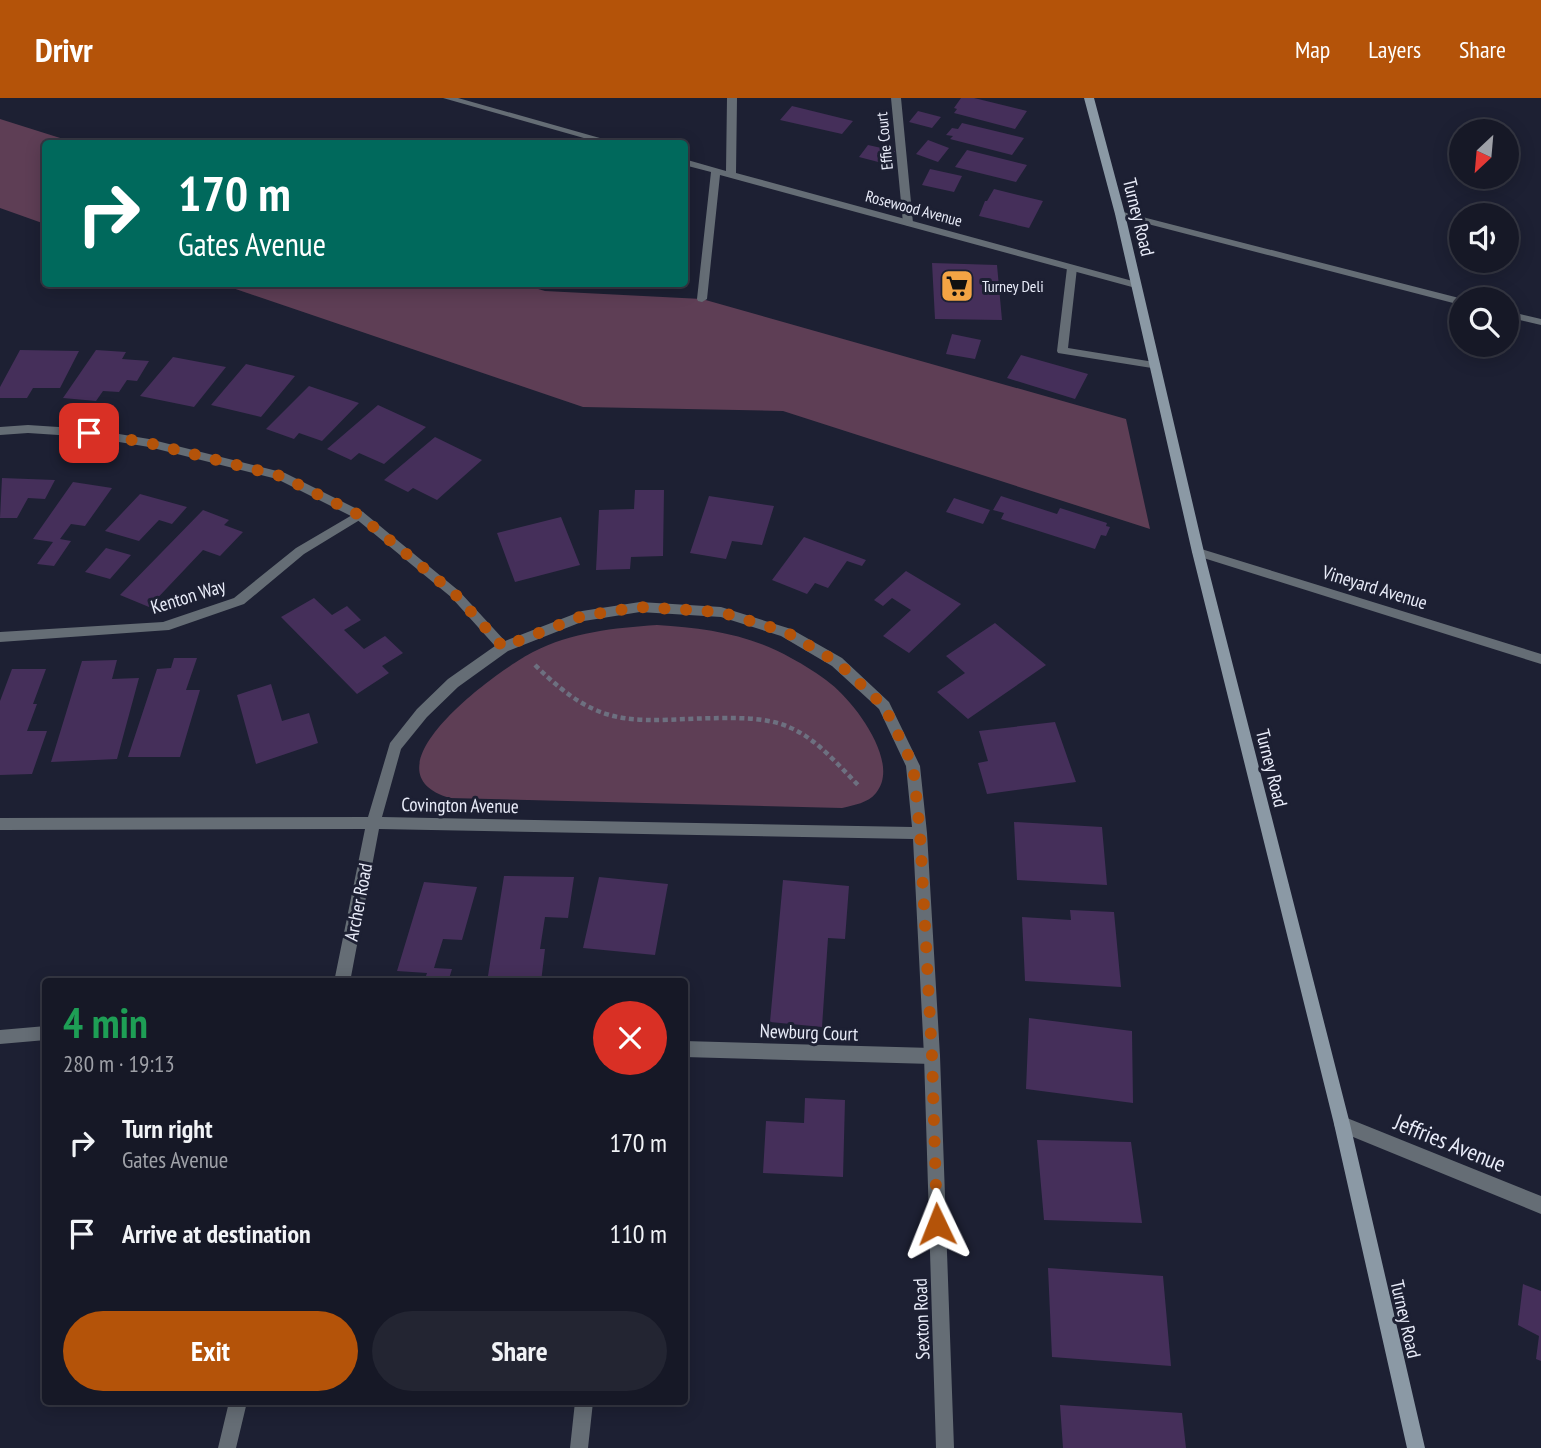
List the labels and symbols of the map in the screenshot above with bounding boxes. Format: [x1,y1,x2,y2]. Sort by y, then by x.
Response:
street label: Effie Court [871,111,897,171]
north arrow [1449,119,1519,189]
street label: Turney Road [1118,176,1160,258]
street label: Rosewood Avenue [863,185,965,231]
supermarket icon: Turney Deli [938,267,976,305]
place label: Turney Deli [982,276,1044,296]
pin [59,403,119,463]
street label: Vineyard Avenue [1319,559,1431,614]
street label: Kenton Way [148,573,229,619]
street label: Turney Road [1251,727,1293,809]
street label: Covington Avenue [401,792,519,818]
street label: Archer Road [339,861,377,943]
street label: Newburg Court [759,1018,859,1046]
street label: Jeffries Avenue [1389,1107,1510,1178]
position arrow [900,1187,974,1261]
street label: Sexton Road [908,1278,934,1360]
street label: Turney Road [1385,1278,1427,1360]

